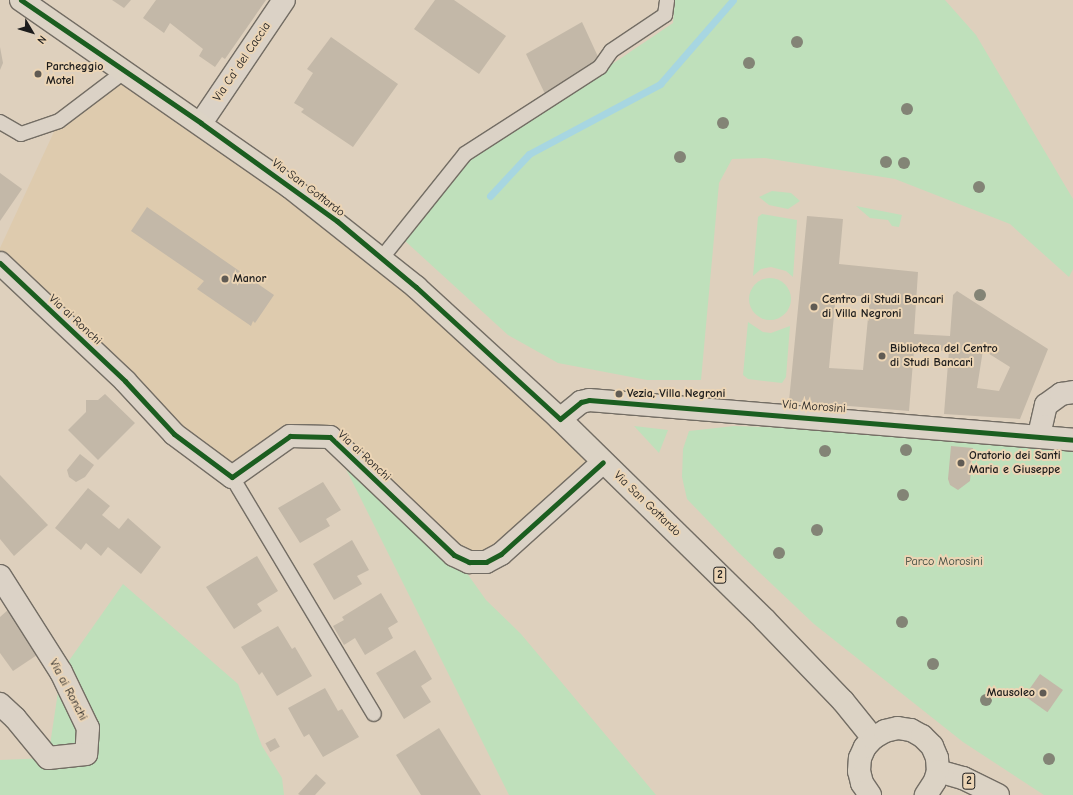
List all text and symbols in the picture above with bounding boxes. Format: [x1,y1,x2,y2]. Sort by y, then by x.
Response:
north arrow [12,12,52,52]
street label: Via Ca' del Caccia [210,20,274,104]
text: N [35,33,49,47]
place label: Parcheggio Motel [46,60,103,88]
marker: Parcheggio Motel [33,69,43,79]
street label: Via San Gottardo [269,156,347,220]
place label: Manor [233,272,266,286]
marker: Manor [220,274,230,284]
street label: Via ai Ronchi [46,292,104,348]
place label: Centro di Studi Bancari di Villa Negroni [822,293,944,321]
marker: Centro di Studi Bancari di Villa Negroni [809,302,819,312]
place label: Biblioteca del Centro di Studi Bancari [890,342,998,370]
marker: Biblioteca del Centro di Studi Bancari [877,351,887,361]
place label: Vezia, Villa Negroni [627,387,725,401]
marker: Vezia, Villa Negroni [614,389,624,399]
street label: Via Morosini [782,398,846,416]
street label: Via ai Ronchi [335,428,393,484]
place label: Oratorio dei Santi Maria e Giuseppe [969,449,1061,477]
marker: Oratorio dei Santi Maria e Giuseppe [956,458,966,468]
street label: Via San Gottardo [611,468,683,540]
park label: Parco Morosini [905,555,983,569]
road number: 2 [713,566,727,584]
street label: Via ai Ronchi [46,657,90,723]
place label: Mausoleo [987,686,1035,700]
marker: Mausoleo [1038,688,1048,698]
road number: 2 [962,772,976,790]

